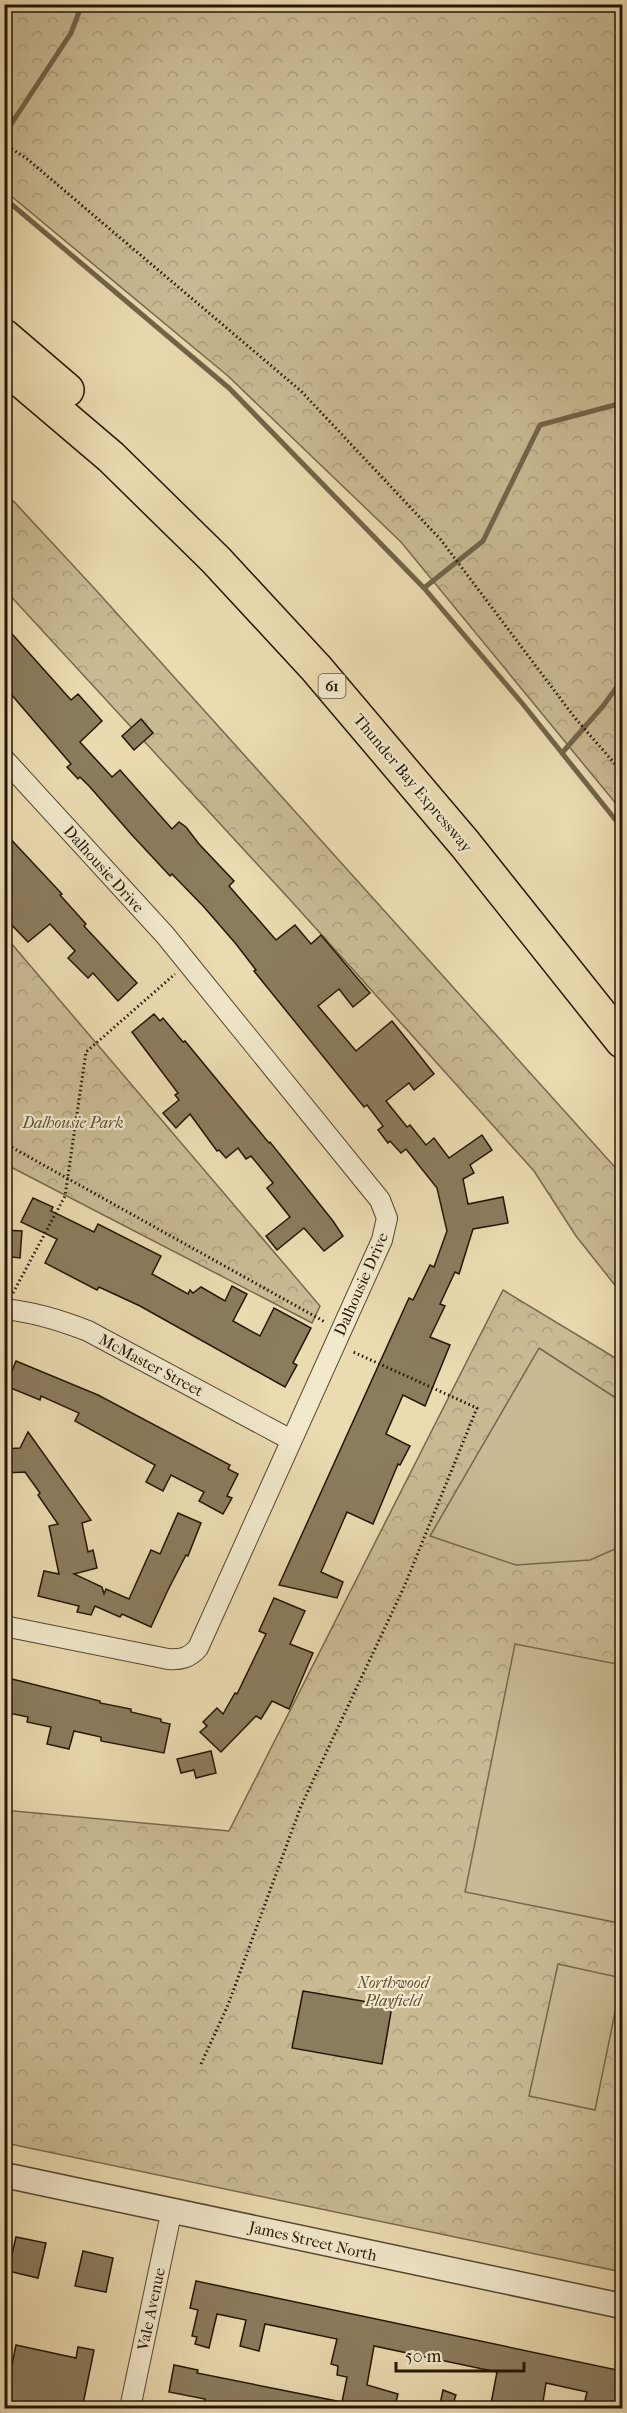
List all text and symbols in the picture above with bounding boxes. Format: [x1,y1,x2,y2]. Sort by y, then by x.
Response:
road number: 61 [318,674,346,698]
street label: Thunder Bay Expressway [349,710,477,857]
street label: Dalhousie Drive [60,821,148,917]
park label: Dalhousie Park [21,1113,124,1132]
street label: Dalhousie Drive [330,1229,392,1339]
street label: McMaster Street [96,1329,207,1401]
park label: Northwood Playfield [356,1973,431,2010]
street label: James Street North [245,2217,379,2265]
street label: Vale Avenue [133,2266,169,2353]
scale bar [396,2335,524,2373]
text: 50 m [405,2346,442,2367]

